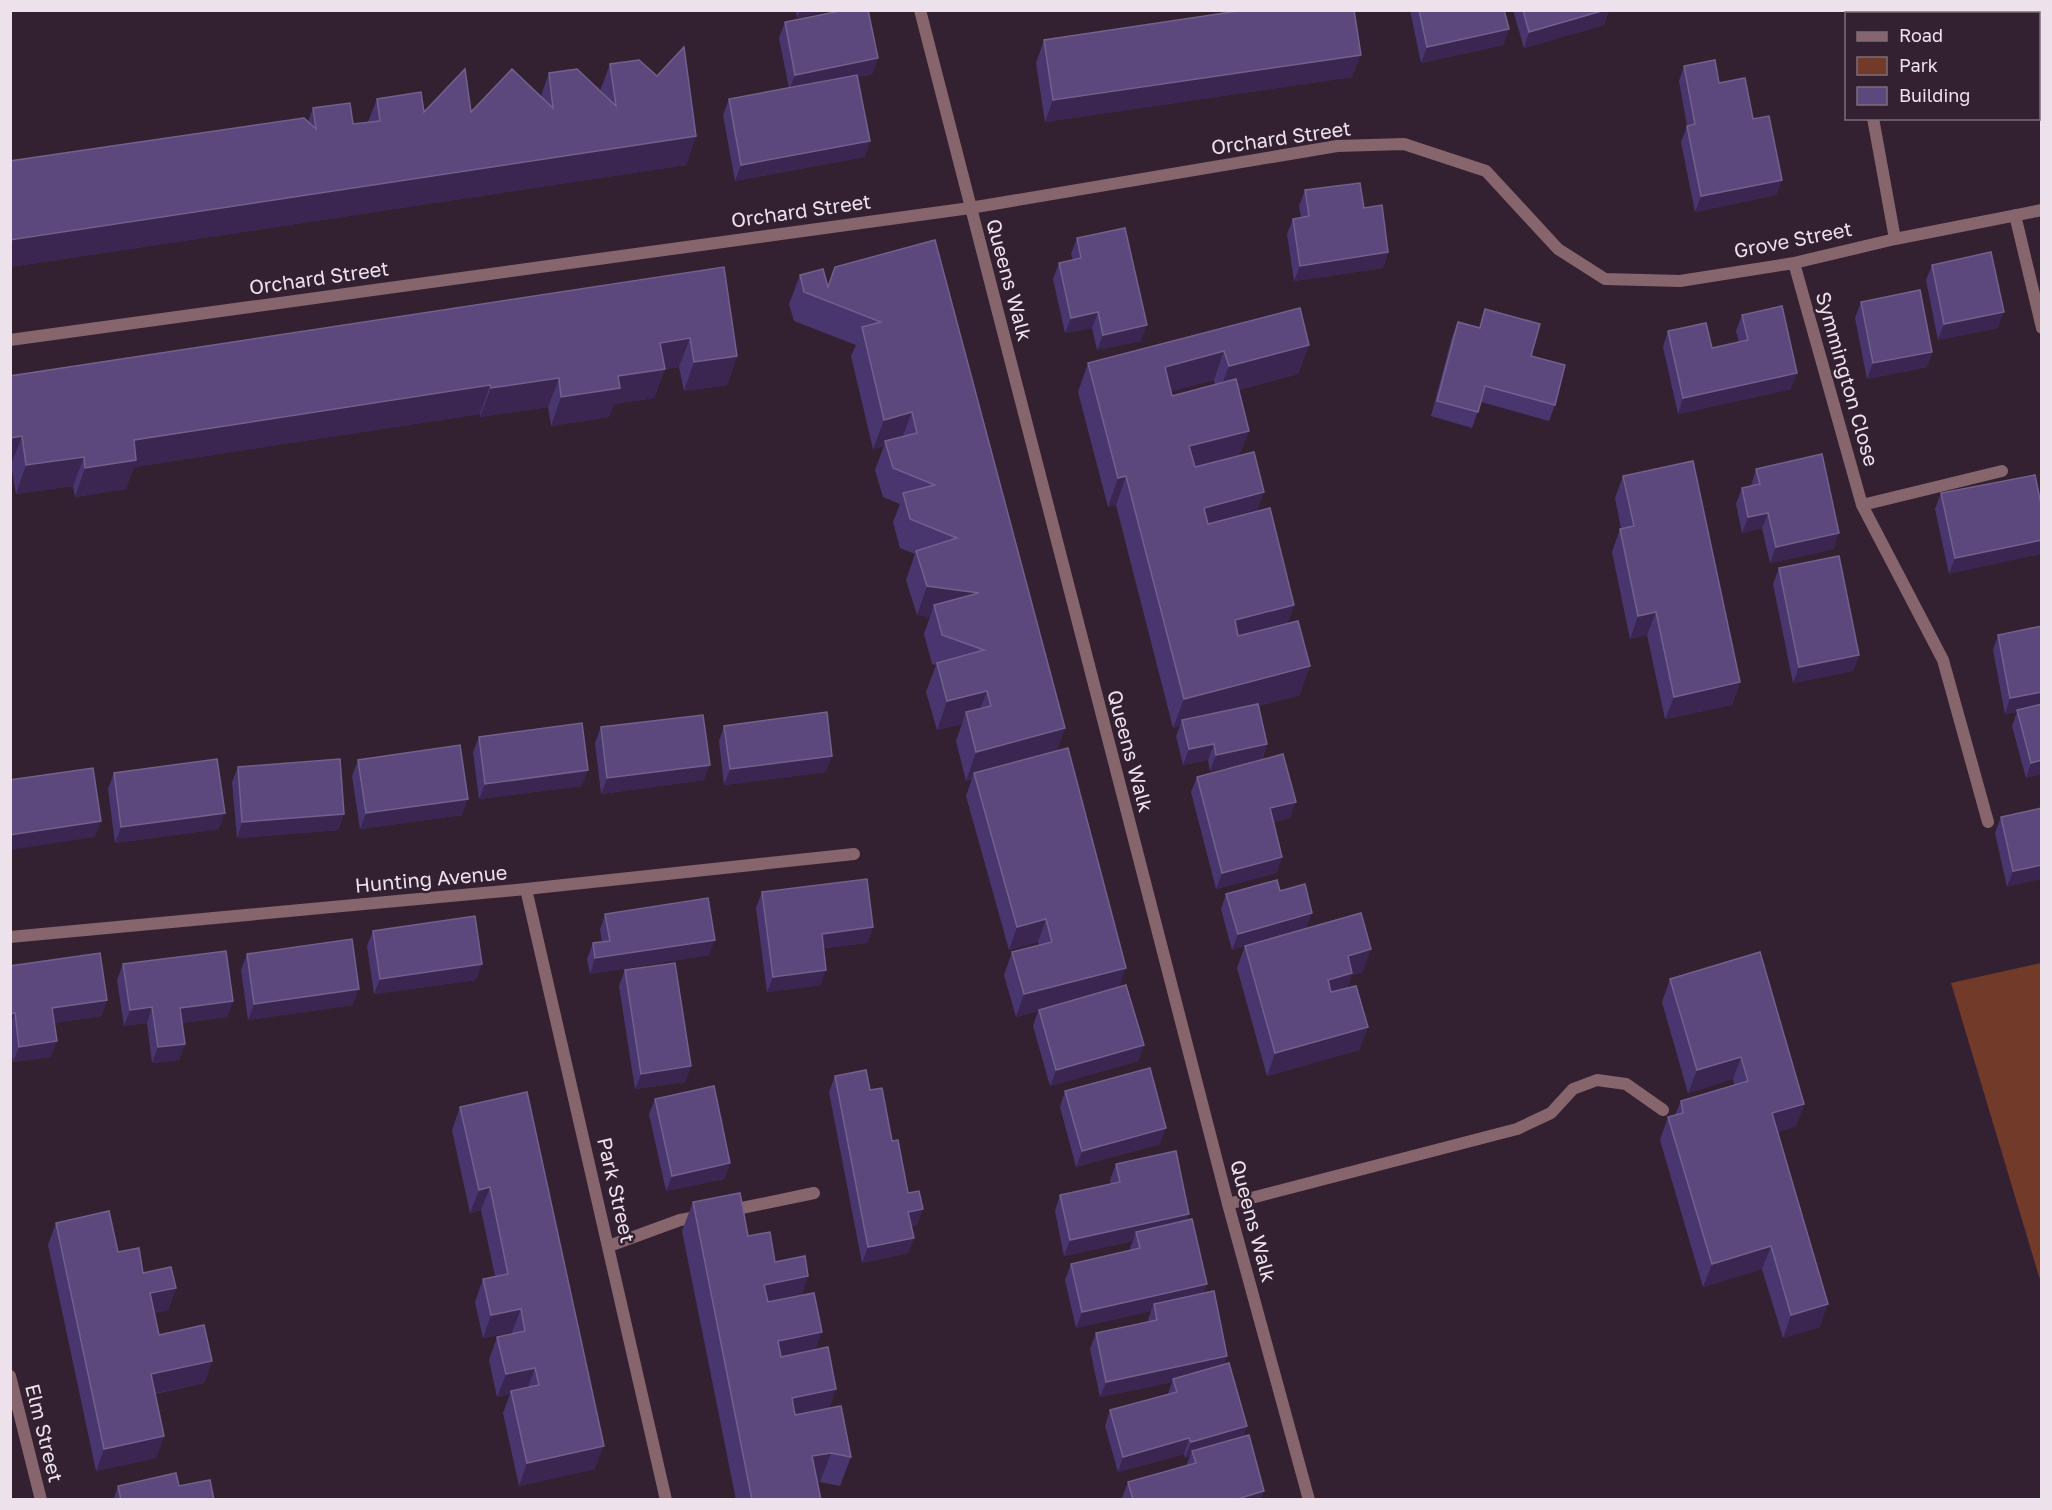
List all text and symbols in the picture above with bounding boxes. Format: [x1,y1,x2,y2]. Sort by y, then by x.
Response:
legend [1845,12,2040,120]
text: Road [1899,24,1943,46]
text: Park [1899,54,1938,76]
text: Building [1899,84,1970,106]
street label: Orchard Street [1209,115,1352,159]
street label: Orchard Street [729,188,872,232]
street label: Queens Walk [982,216,1038,343]
street label: Grove Street [1732,216,1854,262]
street label: Orchard Street [247,255,390,299]
street label: Symmington Close [1812,289,1884,469]
street label: Queens Walk [1103,687,1159,814]
street label: Hunting Avenue [354,859,508,897]
street label: Park Street [593,1135,641,1245]
street label: Queens Walk [1226,1157,1282,1284]
street label: Elm Street [21,1381,69,1484]

